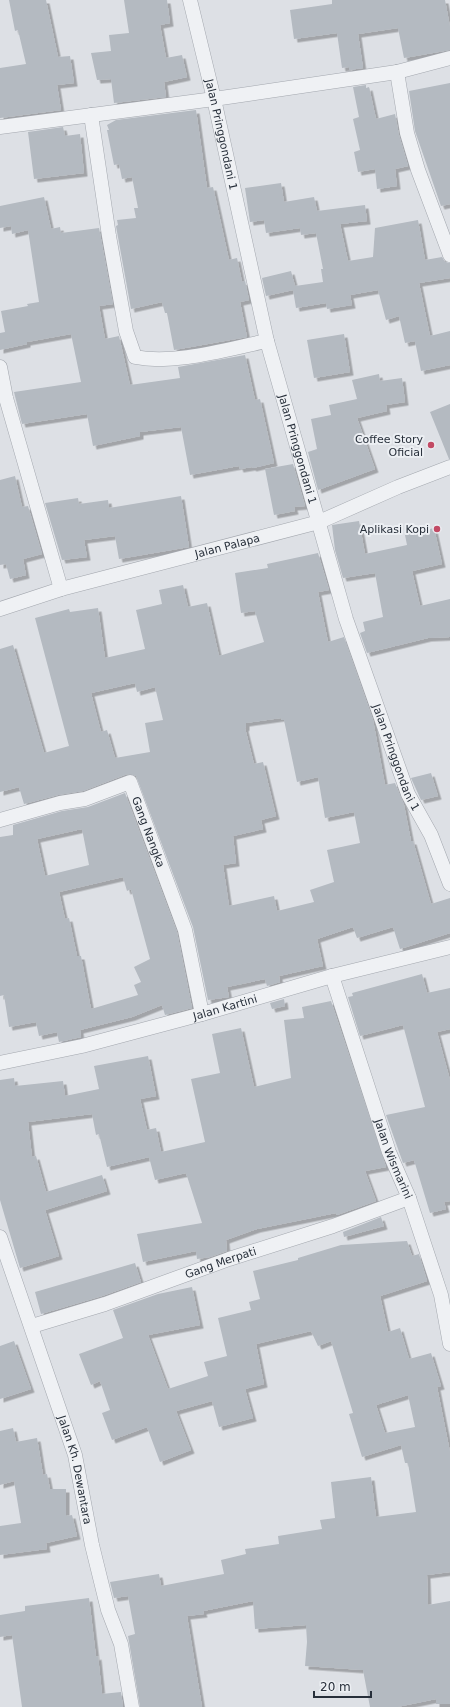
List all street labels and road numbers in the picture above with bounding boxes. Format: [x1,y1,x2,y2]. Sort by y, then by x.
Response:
street label: Jalan Pringgondani 1 [202,77,240,191]
street label: Jalan Pringgondani 1 [275,392,319,506]
street label: Jalan Palapa [193,532,261,561]
street label: Jalan Pringgondani 1 [369,702,422,813]
street label: Gang Nangka [129,795,167,869]
street label: Jalan Kartini [191,992,259,1023]
street label: Jalan Wismarini [371,1116,415,1201]
street label: Gang Merpati [183,1245,258,1281]
street label: Jalan Kh. Dewantara [55,1413,94,1525]

